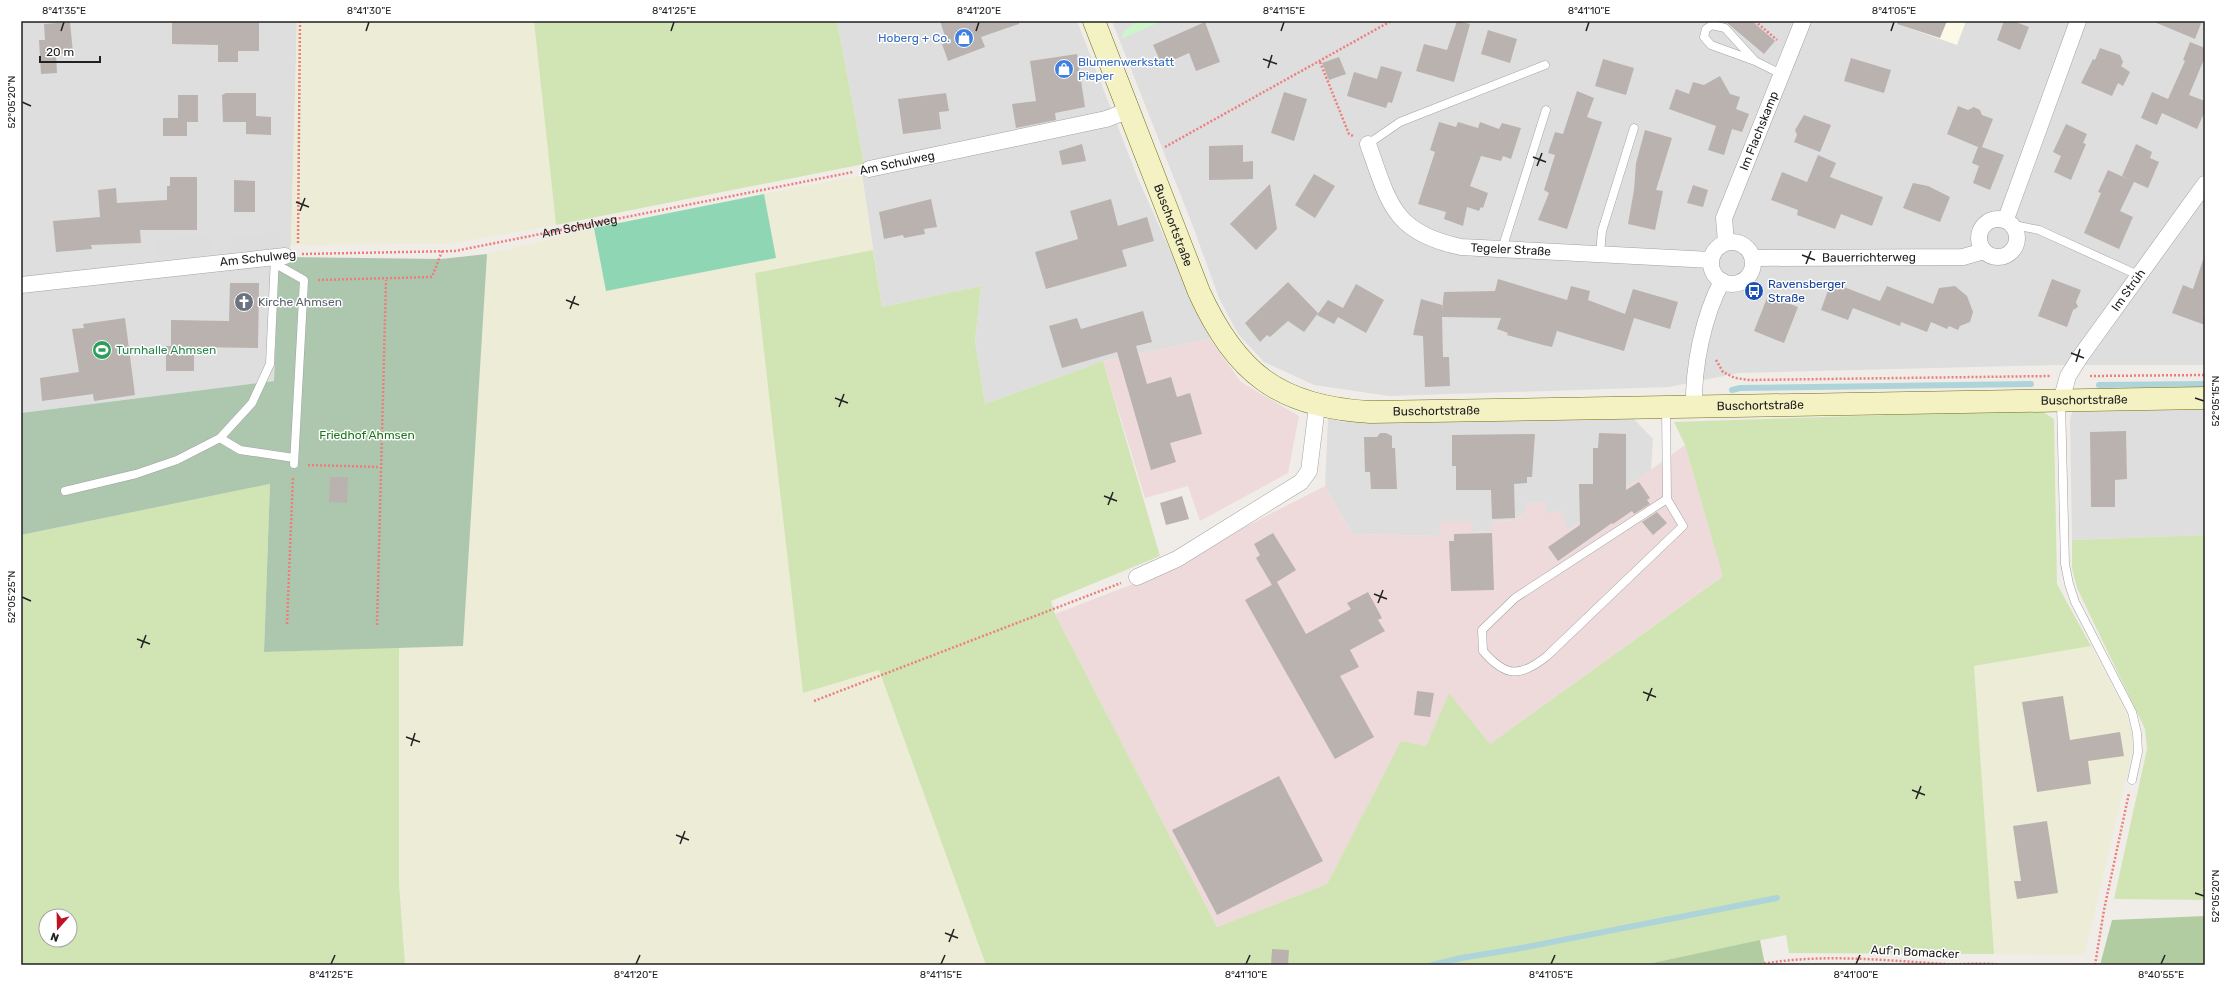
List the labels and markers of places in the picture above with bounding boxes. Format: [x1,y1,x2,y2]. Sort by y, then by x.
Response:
shop icon: Hoberg + Co. [953,27,975,49]
place label: Hoberg + Co. [878,31,950,45]
place label: Blumenwerkstatt Pieper [1078,55,1175,83]
shop icon: Blumenwerkstatt Pieper [1053,58,1075,80]
place label: Ravensberger Straße [1768,277,1846,305]
bus stop icon: Ravensberger Straße [1743,280,1765,302]
church icon: Kirche Ahmsen [233,291,255,313]
place label: Kirche Ahmsen [258,295,342,309]
sports icon: Turnhalle Ahmsen [91,339,113,361]
place label: Turnhalle Ahmsen [116,343,216,357]

